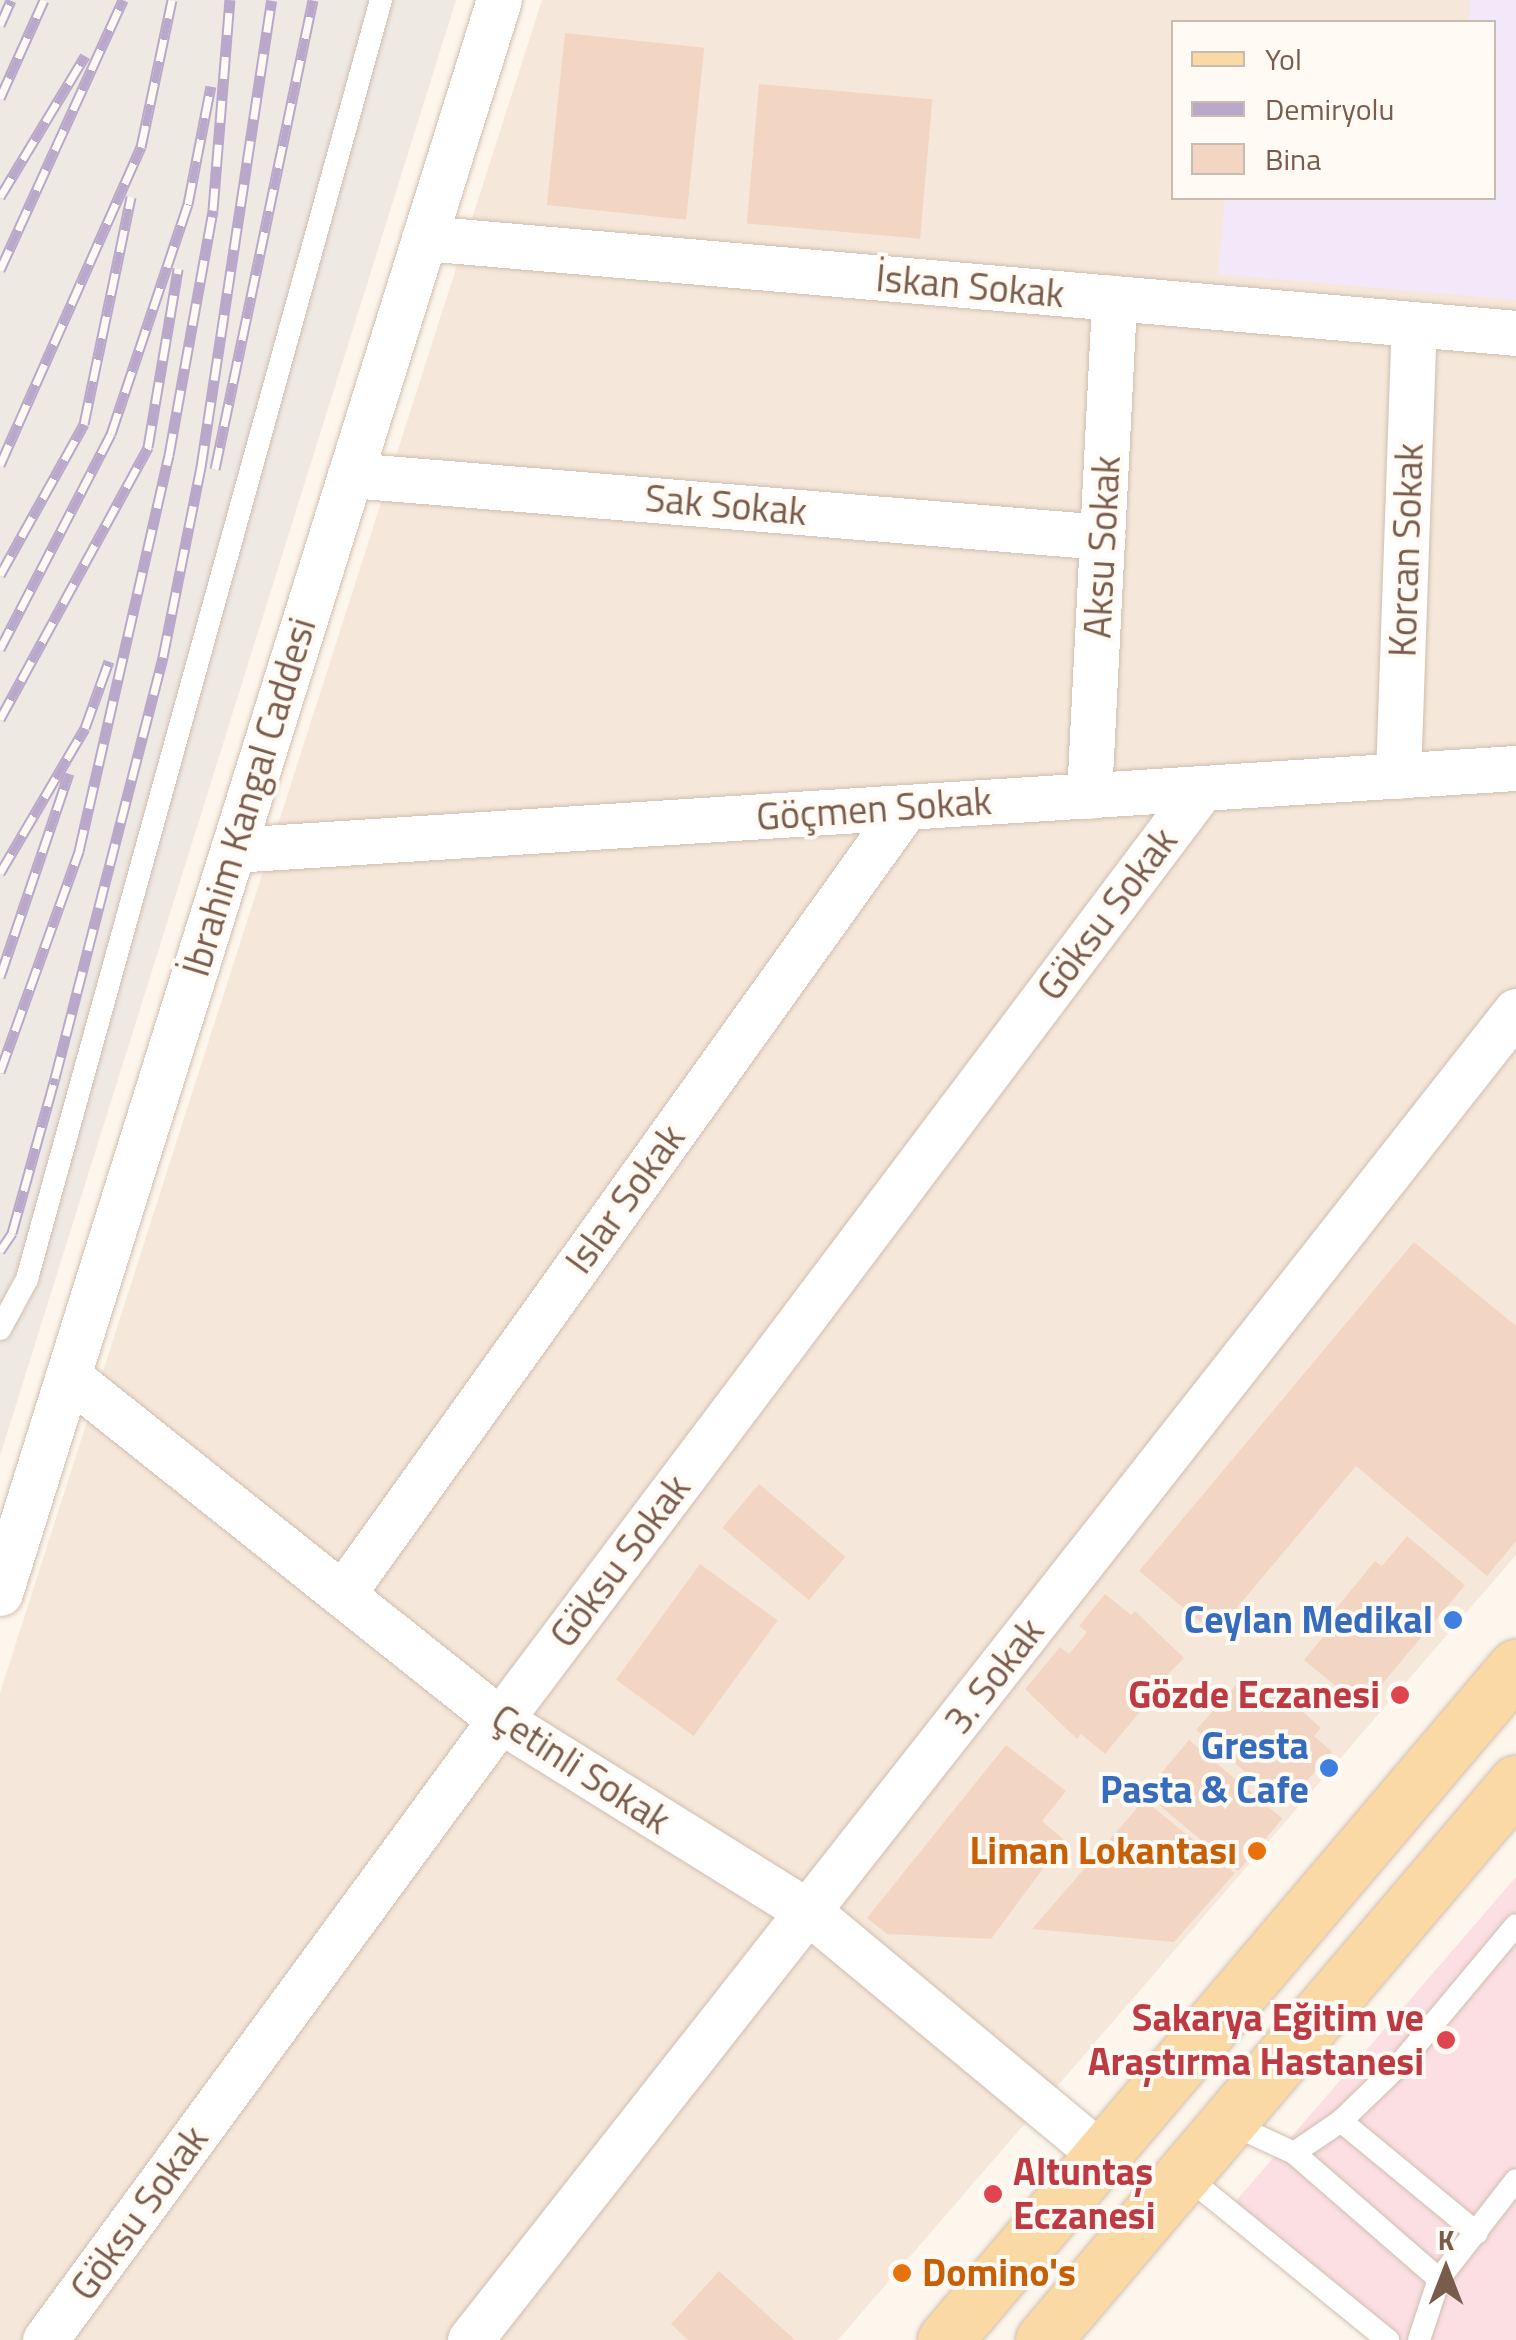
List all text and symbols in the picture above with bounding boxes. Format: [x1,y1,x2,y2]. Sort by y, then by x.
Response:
legend [1171,20,1496,200]
text: Yol [1265,36,1302,82]
text: Demiryolu [1265,86,1394,132]
text: Bina [1265,136,1321,182]
street label: İskan Sokak [874,255,1066,317]
street label: Korcan Sokak [1379,442,1433,658]
street label: Aksu Sokak [1074,454,1130,640]
street label: Sak Sokak [643,475,809,535]
street label: İbrahim Kangal Caddesi [173,612,325,982]
street label: Göçmen Sokak [755,778,993,840]
street label: Göksu Sokak [1027,819,1187,1009]
street label: Islar Sokak [556,1116,694,1282]
street label: Göksu Sokak [540,1466,700,1656]
place label: Ceylan Medikal [1184,1597,1433,1643]
street label: 3. Sokak [935,1609,1053,1743]
marker: Ceylan Medikal [1442,1609,1464,1631]
place label: Gözde Eczanesi [1128,1672,1380,1718]
marker: Gözde Eczanesi [1389,1684,1411,1706]
street label: Çetinli Sokak [484,1695,678,1843]
place label: Gresta Pasta & Cafe [1100,1723,1309,1812]
marker: Gresta Pasta & Cafe [1318,1757,1340,1779]
place label: Liman Lokantası [969,1828,1237,1874]
marker: Liman Lokantası [1246,1840,1268,1862]
place label: Sakarya Eğitim ve Araştırma Hastanesi [1088,1995,1424,2084]
marker: Sakarya Eğitim ve Araştırma Hastanesi [1433,2027,1459,2053]
street label: Göksu Sokak [61,2117,217,2309]
place label: Altuntaş Eczanesi [1013,2149,1156,2238]
marker: Altuntaş Eczanesi [982,2183,1004,2205]
text: K [1438,2218,1454,2261]
north arrow [1396,2220,1496,2320]
place label: Domino's [922,2250,1076,2296]
marker: Domino's [891,2262,913,2284]

